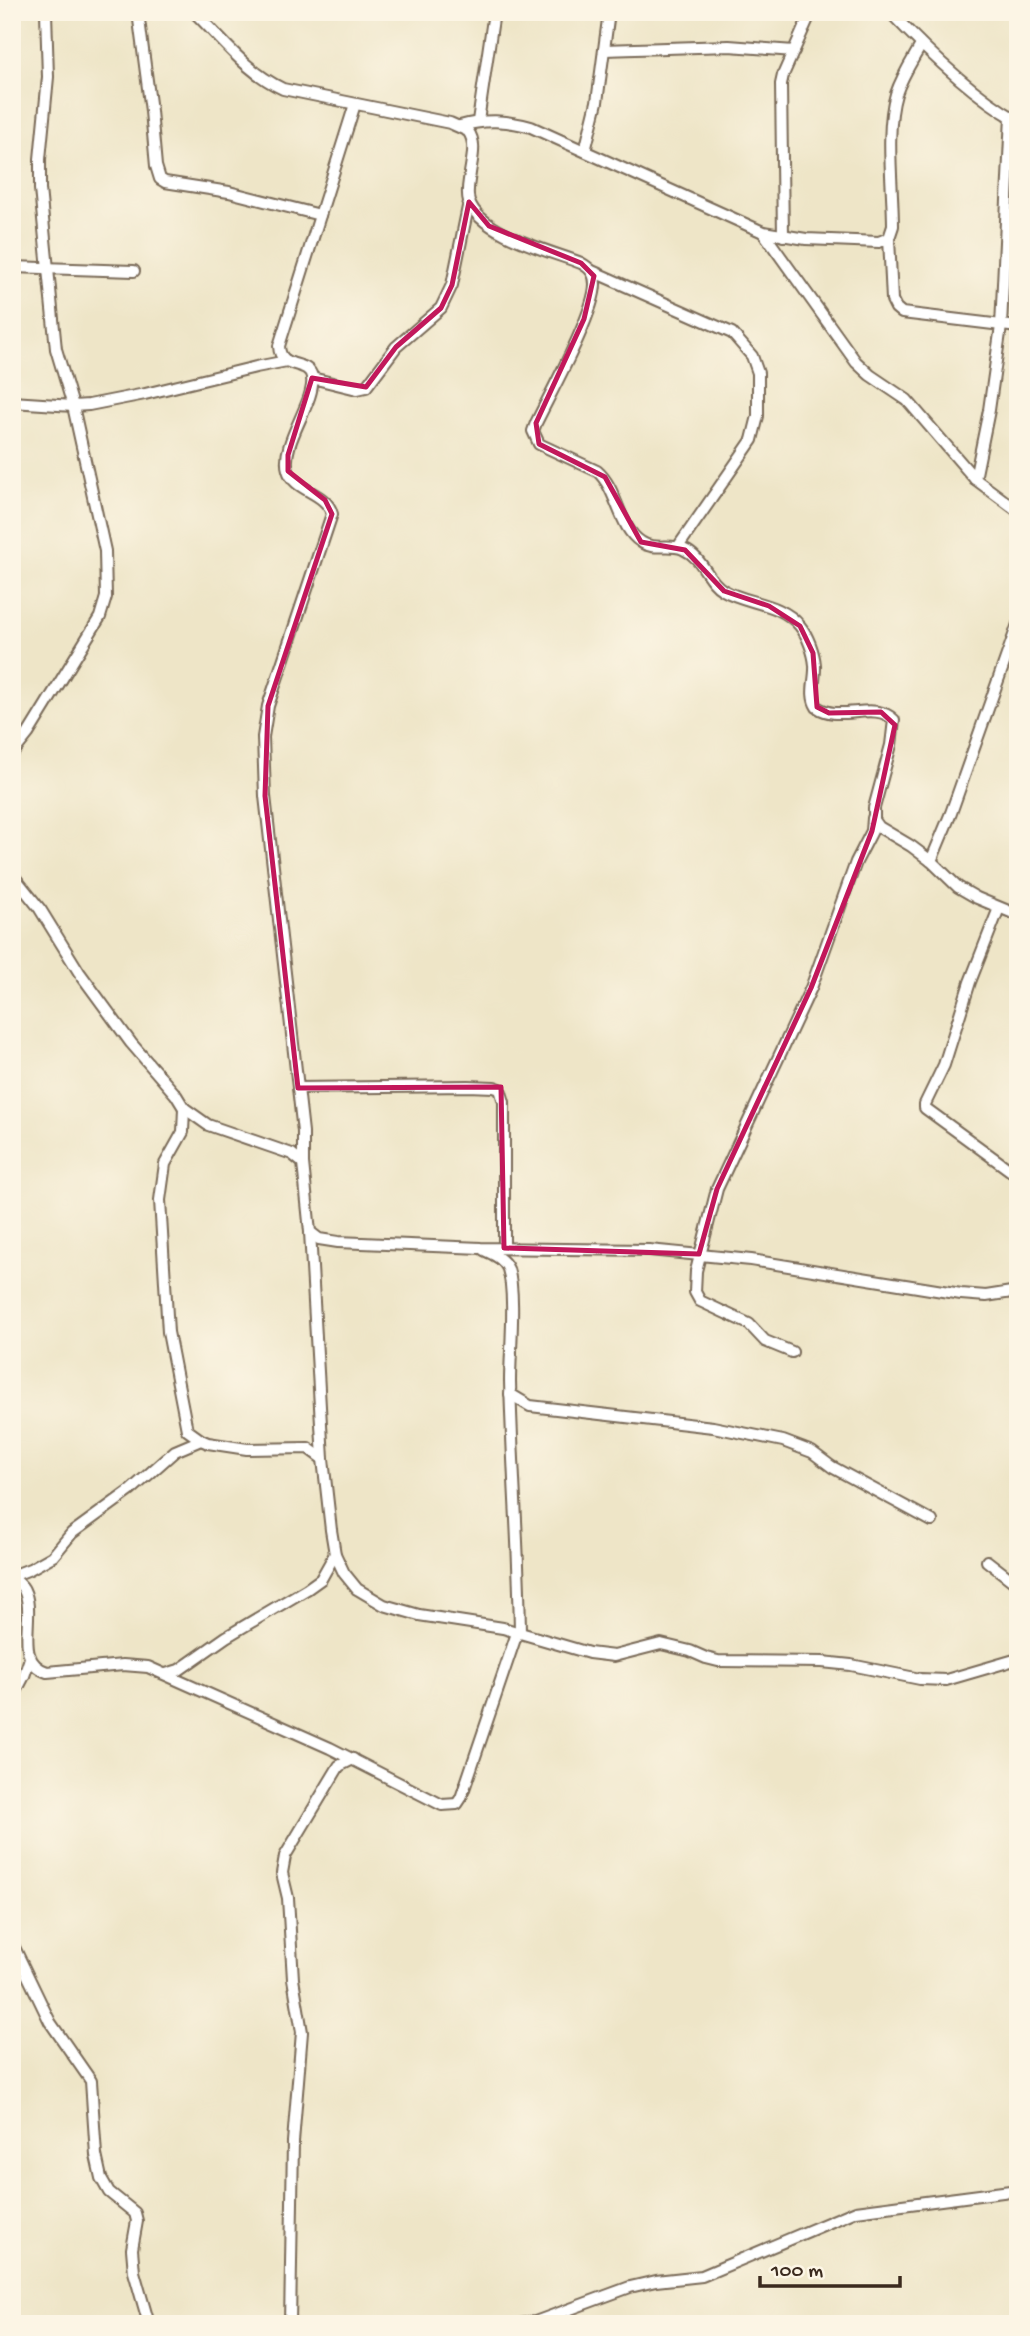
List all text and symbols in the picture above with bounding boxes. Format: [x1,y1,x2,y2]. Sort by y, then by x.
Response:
scale bar [760,2245,900,2289]
text: 100 m [770,2260,823,2285]

